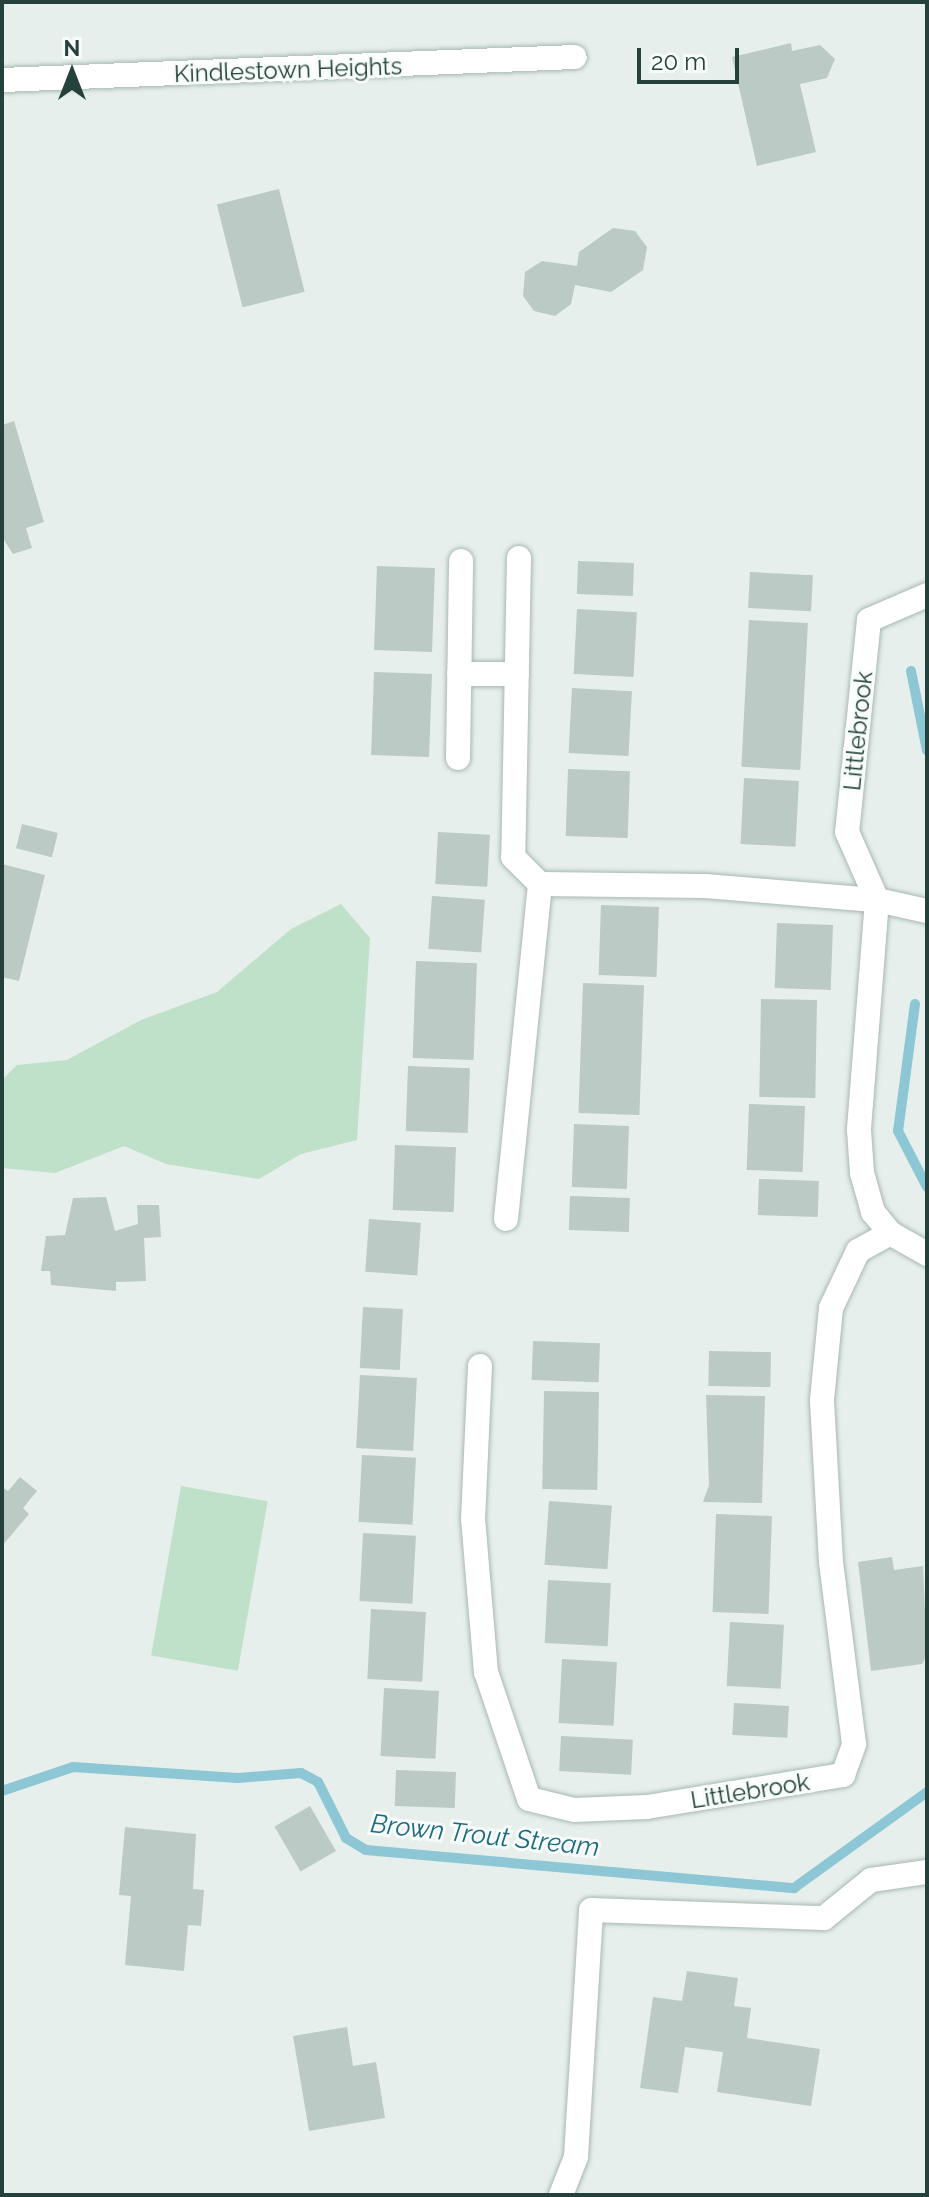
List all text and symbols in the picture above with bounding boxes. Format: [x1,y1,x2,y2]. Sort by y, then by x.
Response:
north arrow [32,32,112,112]
scale bar [641,32,743,82]
text: N [64,35,80,61]
text: 20 m [651,47,706,76]
street label: Kindlestown Heights [173,52,403,88]
street label: Littlebrook [837,670,879,792]
street label: Littlebrook [688,1767,812,1815]
water label: Brown Trout Stream [369,1808,601,1864]

